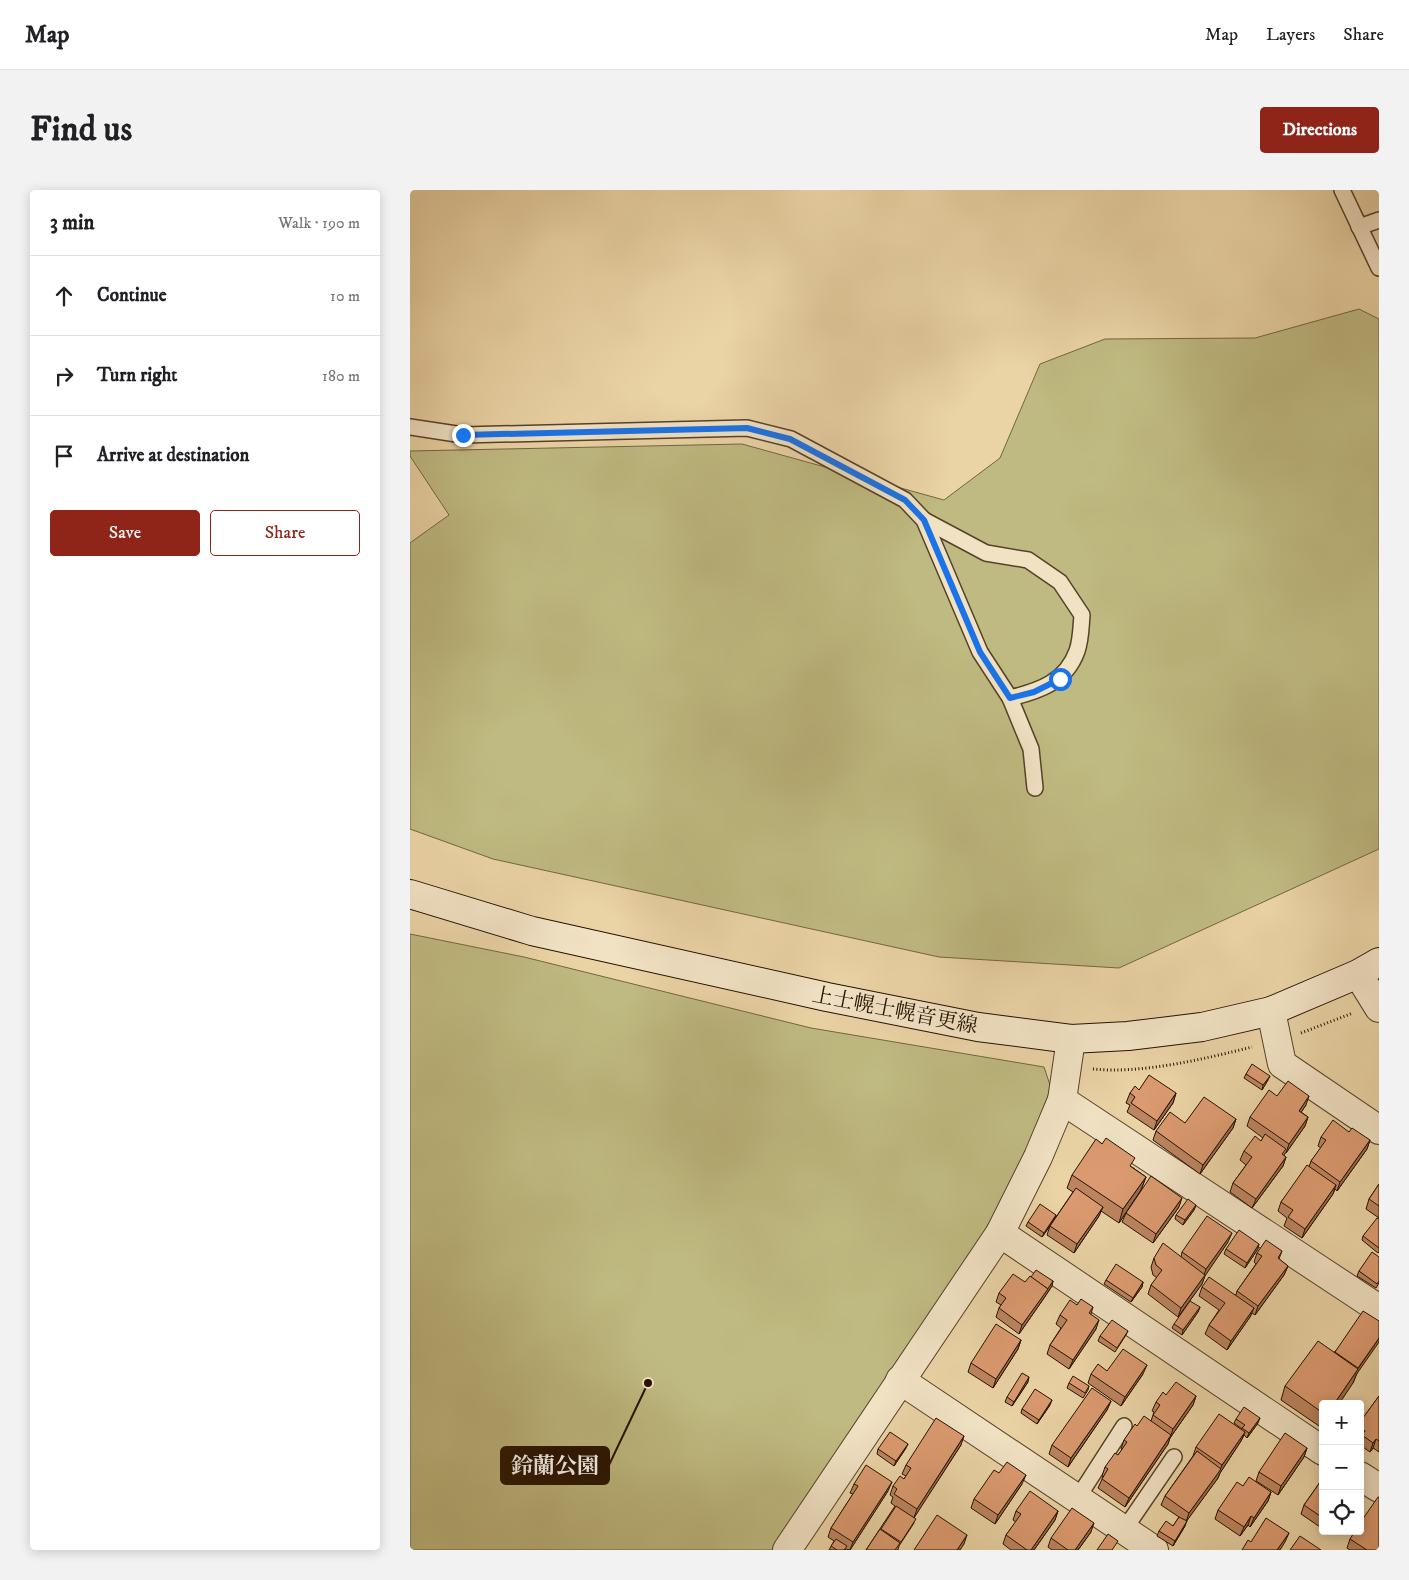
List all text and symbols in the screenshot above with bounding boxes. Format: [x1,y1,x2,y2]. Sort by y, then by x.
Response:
text: Map [25,20,69,50]
text: Map [1205,24,1238,46]
text: Layers [1266,24,1315,46]
text: Share [1343,24,1384,46]
button: Directions [1260,107,1379,153]
text: Find us [30,108,132,152]
text: 3 min [50,210,95,236]
text: Walk · 190 m [278,213,360,233]
icon: ahead [50,282,78,310]
text: Continue [97,284,167,307]
text: 10 m [330,286,360,306]
icon: right [50,362,78,390]
text: Turn right [97,364,177,387]
text: 180 m [322,366,360,386]
route end [452,424,475,447]
icon: arrive [50,442,78,470]
text: Arrive at destination [97,444,249,467]
button: Save [50,510,200,556]
button: Share [210,510,360,556]
route start [1049,668,1072,691]
street label: 上士幌士幌音更線 [810,982,980,1040]
map controls [1319,1400,1364,1535]
button: + [1319,1400,1364,1445]
button: − [1319,1445,1364,1490]
callout: 鈴蘭公園 [501,1447,609,1484]
text: 鈴蘭公園 [511,1453,599,1480]
button: locate [1319,1490,1364,1535]

